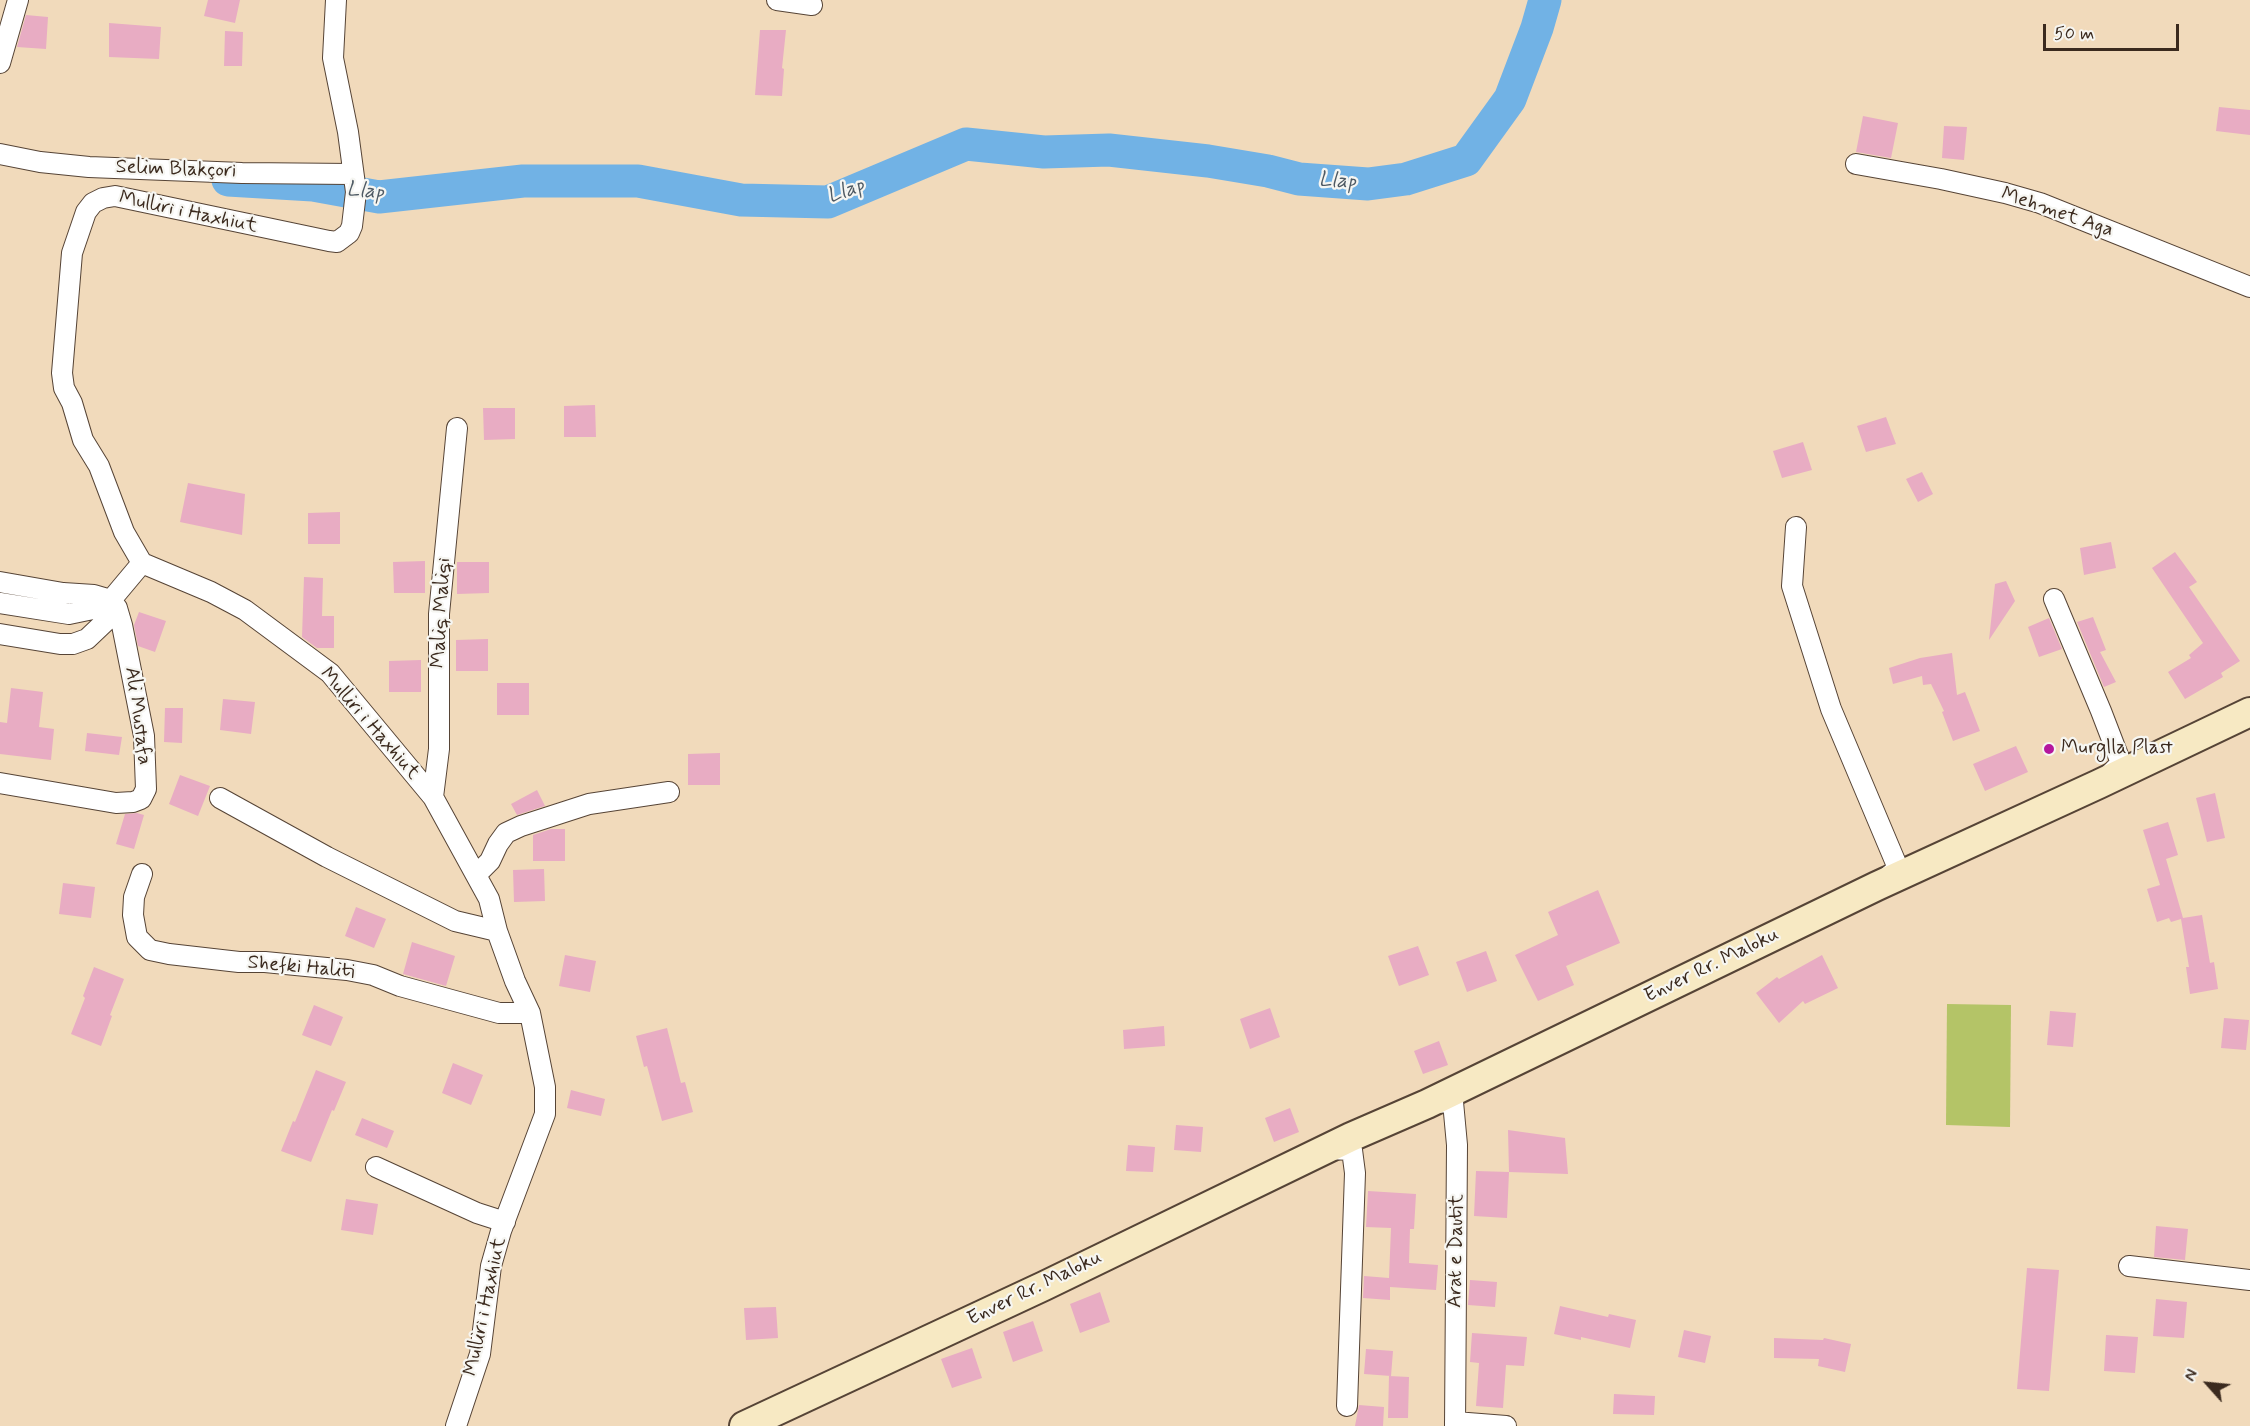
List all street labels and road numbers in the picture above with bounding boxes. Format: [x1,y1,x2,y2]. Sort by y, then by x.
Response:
street label: Selim Blakçori [115,156,237,184]
street label: Mehmet Aga [1998,183,2116,243]
street label: Mulliri i Haxhiut [117,187,259,239]
street label: Maliq Maliqi [427,557,457,669]
street label: Mulliri i Haxhiut [314,663,424,785]
street label: Ali Mustafa [118,665,156,767]
street label: Enver Rr. Maloku [1641,923,1783,1009]
street label: Shefki Haliti [247,951,355,985]
street label: Arat e Dautit [1444,1194,1470,1308]
street label: Mulliri i Haxhiut [460,1236,512,1378]
street label: Enver Rr. Maloku [964,1246,1106,1332]

